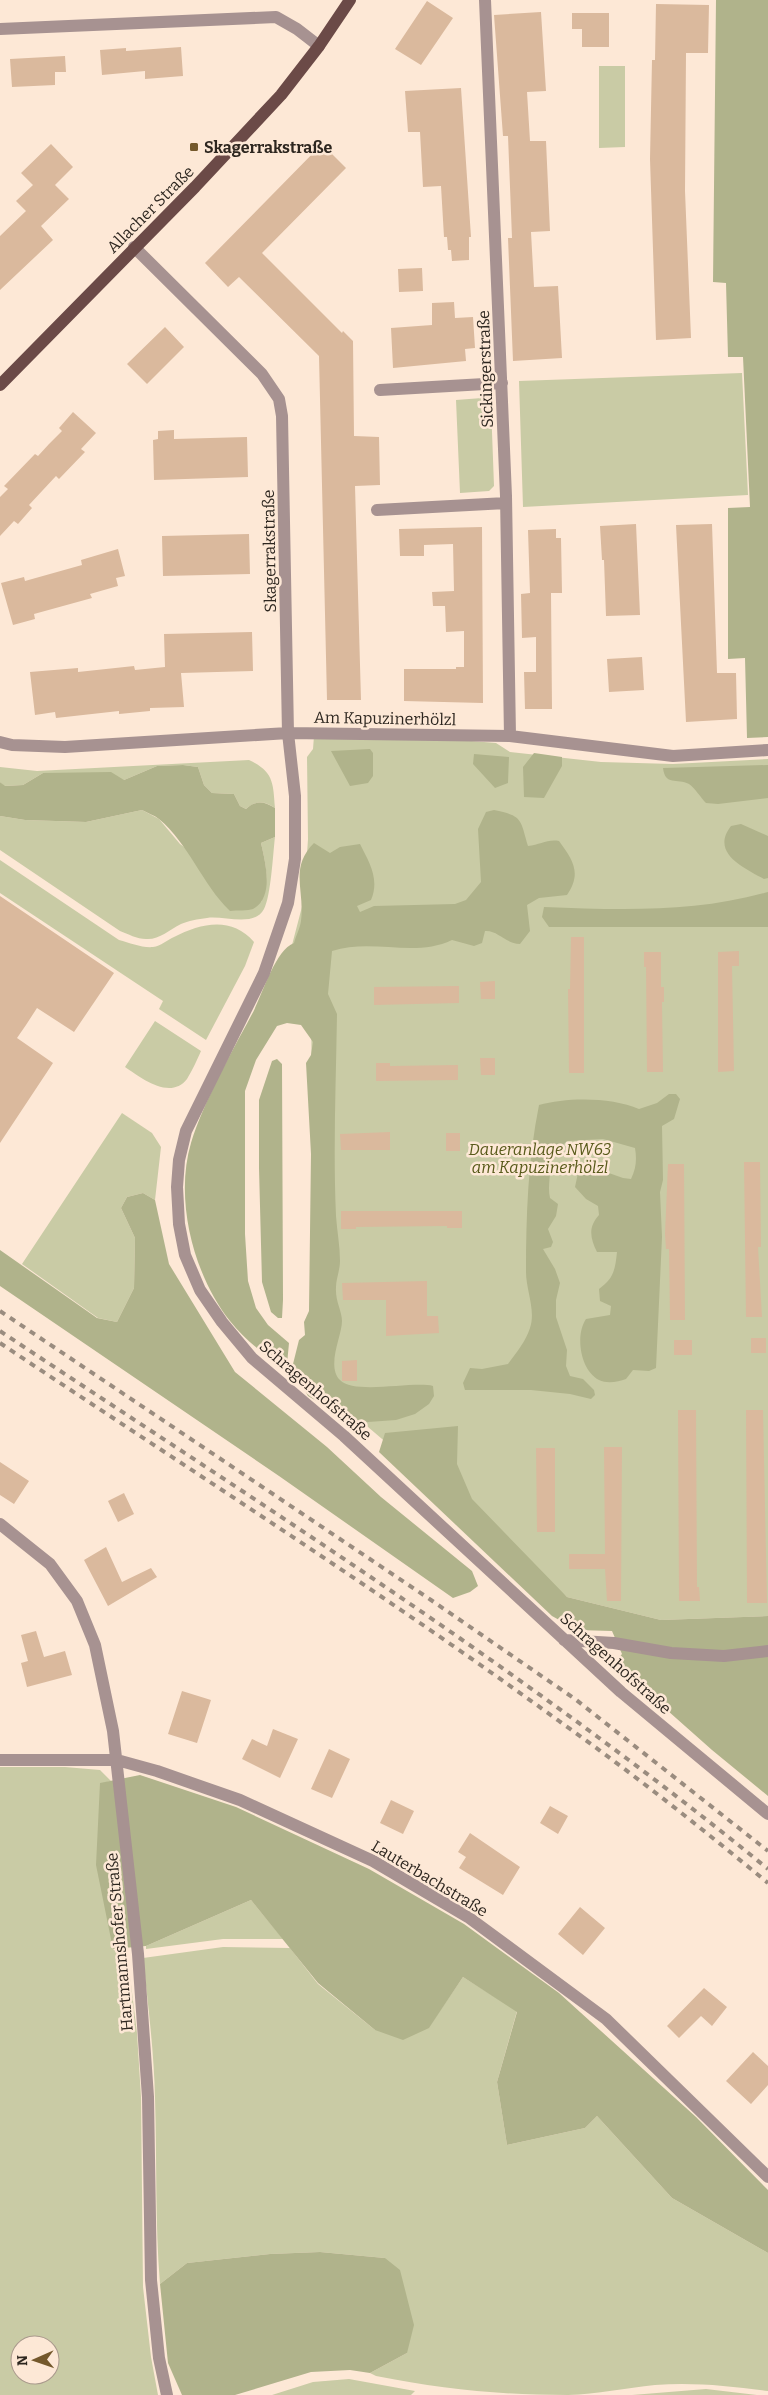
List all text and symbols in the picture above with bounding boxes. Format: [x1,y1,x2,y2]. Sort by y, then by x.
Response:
place label: Skagerrakstraße [204,138,332,157]
marker: Skagerrakstraße [188,141,200,153]
street label: Allacher Straße [103,162,198,257]
street label: Sickingerstraße [474,310,497,428]
street label: Skagerrakstraße [259,489,280,613]
street label: Am Kapuzinerhölzl [314,708,457,729]
park label: Daueranlage NW63 am Kapuzinerhölzl [469,1140,612,1177]
street label: Schragenhofstraße [256,1336,376,1444]
street label: Schragenhofstraße [556,1609,675,1718]
street label: Lauterbachstraße [368,1836,491,1921]
street label: Hartmannshofer Straße [102,1852,137,2032]
north arrow [10,2335,60,2385]
text: N [14,2355,31,2366]

